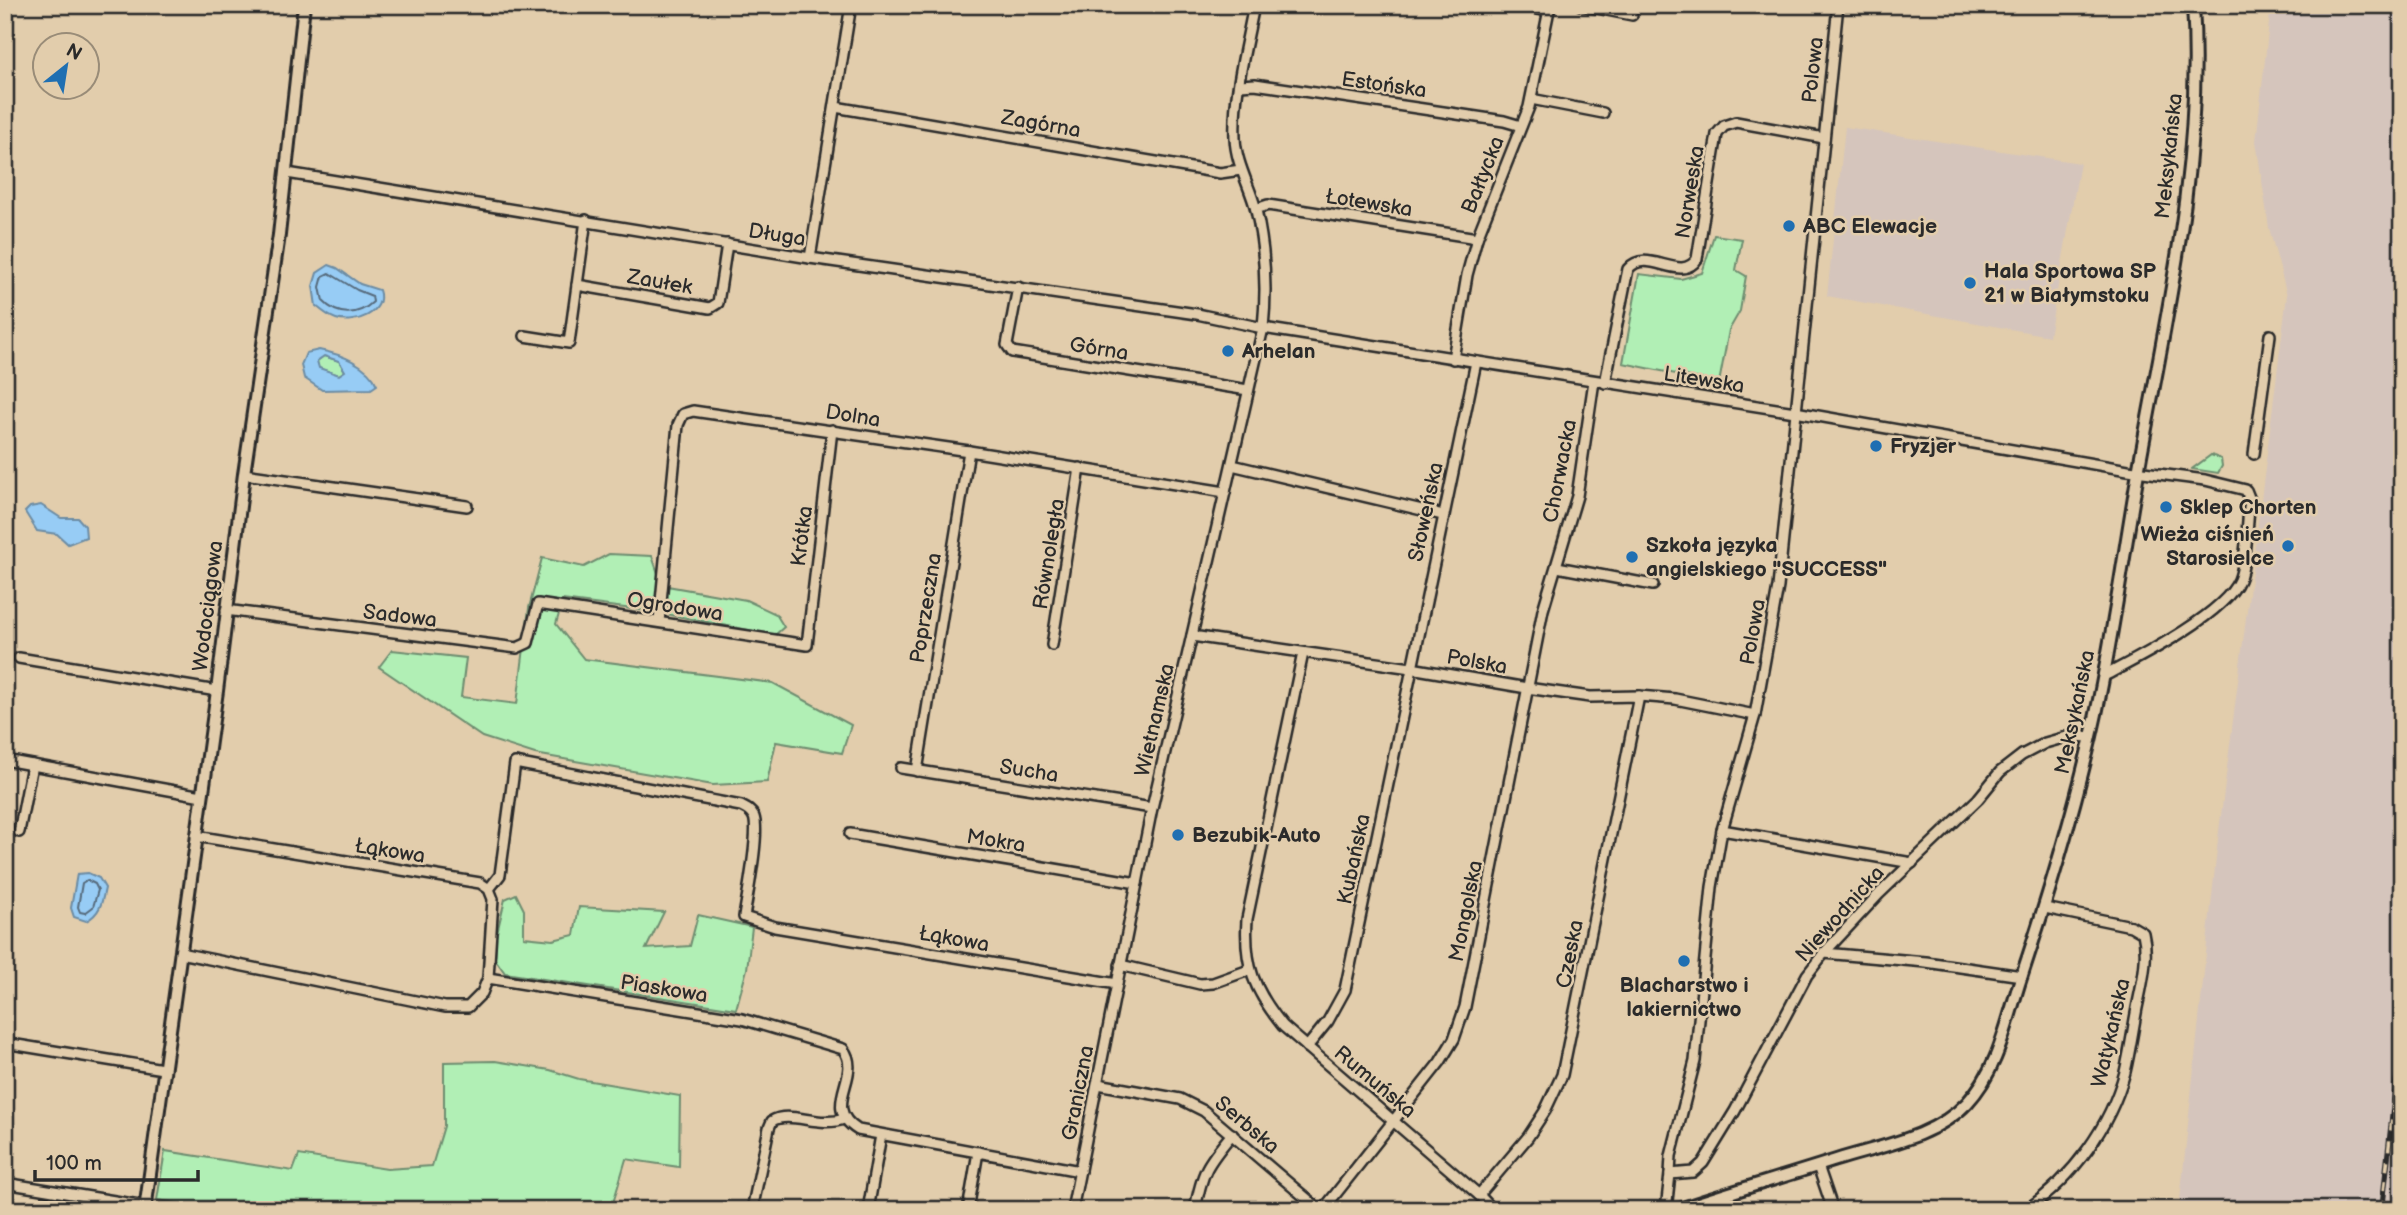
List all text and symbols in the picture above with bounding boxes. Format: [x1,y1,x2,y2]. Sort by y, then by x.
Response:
north arrow [32,32,102,102]
street label: Polowa [1797,36,1829,104]
text: N [62,39,86,66]
street label: Estońska [1340,67,1428,103]
street label: Meksykańska [2150,92,2188,220]
street label: Zagórna [998,105,1083,143]
street label: Bałtycka [1456,133,1510,217]
street label: Norweska [1670,144,1710,240]
street label: Łotewska [1324,184,1414,222]
place label: ABC Elewacje [1802,214,1937,239]
street label: Długa [747,218,807,252]
marker: ABC Elewacje [1781,218,1797,234]
place label: Hala Sportowa SP 21 w Białymstoku [1984,259,2157,308]
street label: Zaułek [625,264,695,300]
marker: Hala Sportowa SP 21 w Białymstoku [1962,275,1978,291]
street label: Górna [1068,332,1130,366]
place label: Arhelan [1241,339,1315,364]
marker: Arhelan [1220,343,1236,359]
street label: Litewska [1662,361,1746,399]
street label: Dolna [824,399,882,433]
street label: Chorwacka [1538,417,1582,525]
place label: Fryzjer [1890,434,1957,459]
marker: Fryzjer [1868,438,1884,454]
street label: Słoweńska [1403,460,1449,564]
place label: Sklep Chorten [2180,495,2316,520]
street label: Równoległa [1028,497,1070,611]
marker: Sklep Chorten [2158,499,2174,515]
street label: Krótka [786,504,818,568]
place label: Wieża ciśnień Starosielce [2140,522,2274,571]
place label: Szkoła języka angielskiego "SUCCESS" [1646,533,1887,582]
marker: Wieża ciśnień Starosielce [2280,538,2296,554]
street label: Wodociągowa [188,539,228,673]
marker: Szkoła języka angielskiego "SUCCESS" [1624,549,1640,565]
street label: Poprzeczna [905,551,947,665]
street label: Ogrodowa [625,587,725,627]
street label: Polowa [1735,597,1771,667]
street label: Sadowa [362,599,438,633]
street label: Polska [1445,644,1509,680]
street label: Meksykańska [2050,648,2100,776]
street label: Wietnamska [1130,661,1180,779]
street label: Sucha [998,754,1060,788]
street label: Kubańska [1332,811,1376,907]
place label: Bezubik-Auto [1192,823,1321,848]
street label: Mokra [965,824,1027,858]
marker: Bezubik-Auto [1170,827,1186,843]
street label: Łąkowa [353,833,427,869]
street label: Mongolska [1444,858,1488,964]
street label: Niewodnicka [1790,861,1890,967]
street label: Czeska [1551,918,1589,990]
street label: Łąkowa [917,921,991,957]
marker: Blacharstwo i lakiernictwo [1676,953,1692,969]
street label: Piaskowa [619,970,709,1008]
place label: Blacharstwo i lakiernictwo [1619,973,1749,1022]
street label: Watykańska [2086,976,2136,1090]
street label: Rumuńska [1329,1041,1421,1123]
street label: Graniczna [1057,1043,1099,1143]
street label: Serbska [1210,1091,1284,1159]
scale bar [35,1138,198,1182]
text: 100 m [46,1151,102,1176]

